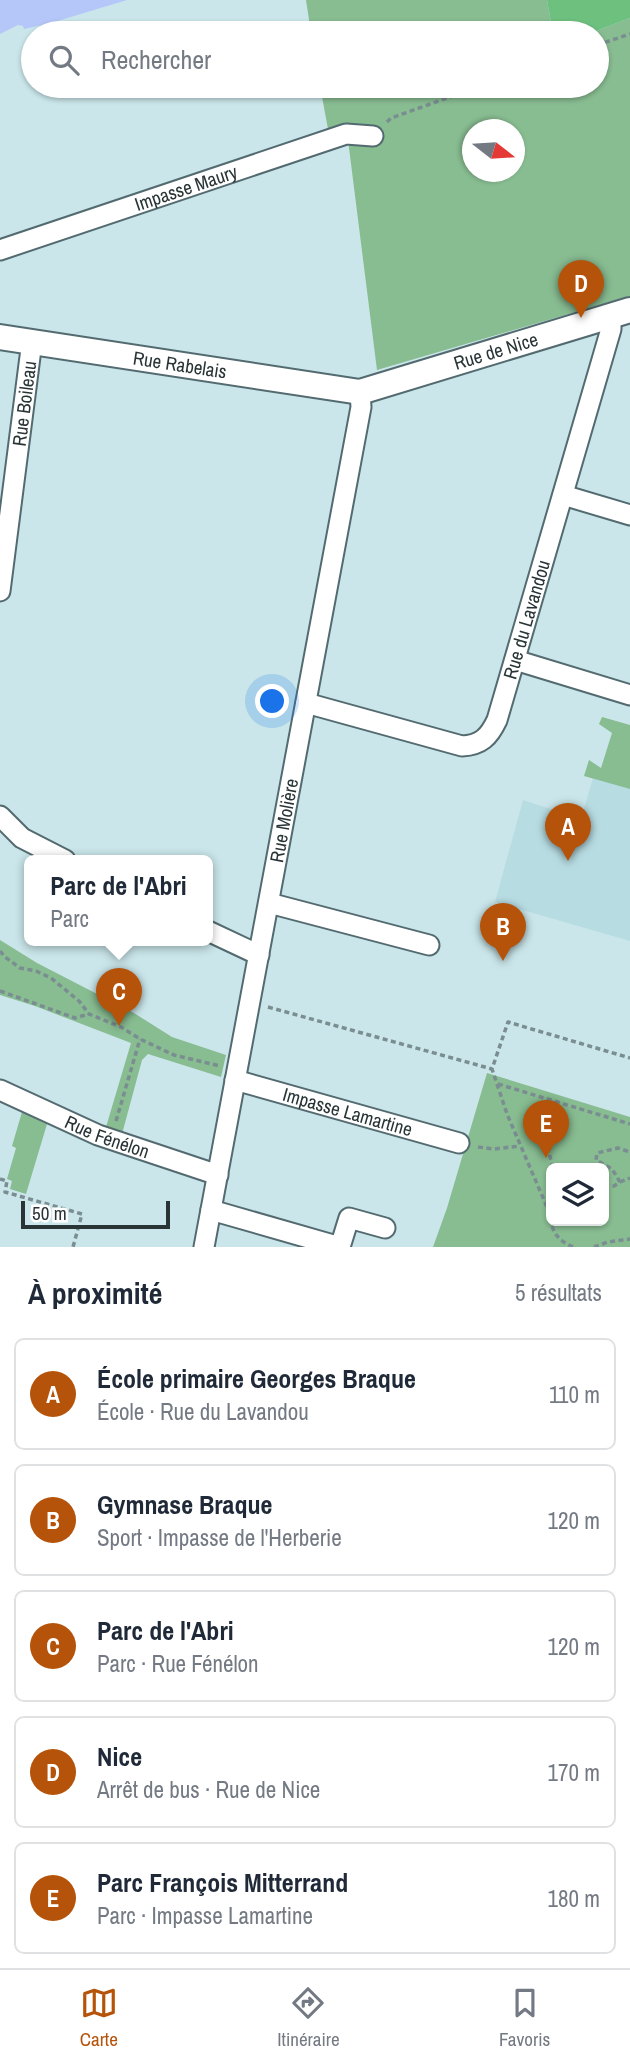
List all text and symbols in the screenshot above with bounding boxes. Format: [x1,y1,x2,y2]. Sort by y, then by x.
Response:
search box [21,21,609,98]
icon: search [45,41,83,79]
text: Rechercher [101,42,211,77]
north arrow [462,119,525,182]
street label: Impasse Maury [131,158,241,217]
pin: D [558,260,604,318]
street label: Rue de Nice [450,326,541,376]
street label: Rue Rabelais [131,345,229,385]
street label: Rue Boileau [6,359,42,448]
street label: Rue du Lavandou [497,557,556,682]
your location [255,684,289,718]
street label: Rue Molière [263,776,304,865]
pin: A [545,803,591,861]
popup [24,855,213,946]
text: Parc de l'Abri [50,868,187,903]
text: Parc [50,903,89,934]
pin: B [480,903,526,961]
pin: C [96,968,142,1026]
street label: Impasse Lamartine [280,1081,415,1142]
pin: E [523,1100,569,1158]
street label: Rue Fénélon [61,1109,153,1164]
map controls [546,1163,609,1226]
button: layers [546,1163,609,1226]
scale bar [21,1198,170,1230]
text: 50 m [32,1200,67,1226]
text: À proximité [28,1273,162,1313]
text: 5 résultats [515,1277,602,1308]
text: École primaire Georges Braque [97,1361,416,1396]
text: A [46,1379,60,1410]
text: 110 m [549,1379,600,1410]
text: École · Rue du Lavandou [97,1396,309,1427]
text: Gymnase Braque [97,1487,272,1522]
text: B [46,1505,60,1536]
text: 120 m [548,1505,600,1536]
text: Sport · Impasse de l'Herberie [97,1522,342,1553]
text: Parc de l'Abri [97,1613,234,1648]
text: C [46,1631,60,1662]
text: 120 m [548,1631,600,1662]
text: Parc · Rue Fénélon [97,1648,259,1679]
text: Nice [97,1739,142,1774]
text: D [46,1757,60,1788]
text: 170 m [548,1757,600,1788]
text: Arrêt de bus · Rue de Nice [97,1774,320,1805]
text: Parc François Mitterrand [97,1865,348,1900]
text: E [47,1883,59,1914]
text: 180 m [548,1883,600,1914]
text: Parc · Impasse Lamartine [97,1900,313,1931]
tab: Carte [80,1984,118,2052]
tab: Itinéraire [277,1984,340,2052]
tab: Favoris [499,1984,550,2052]

